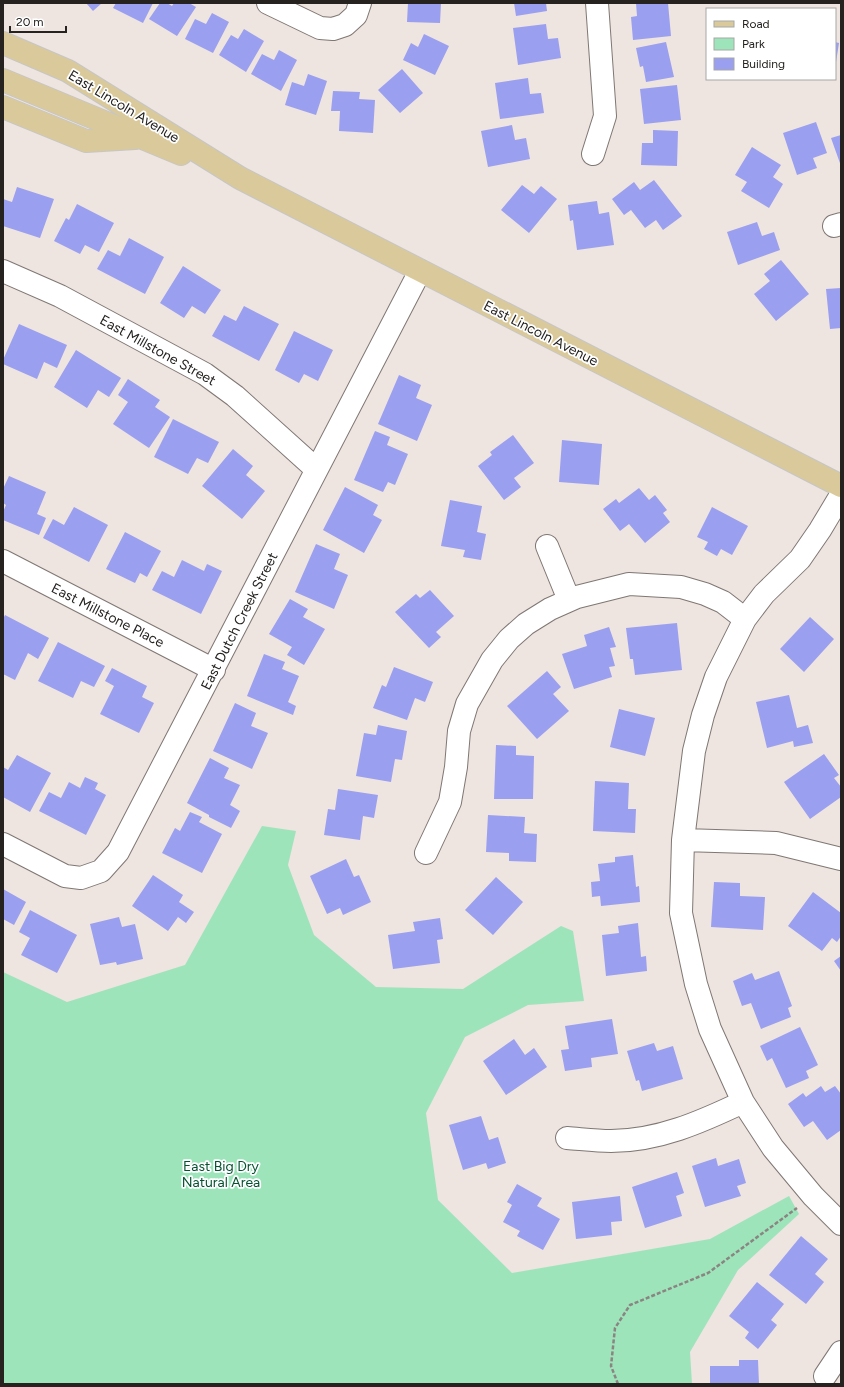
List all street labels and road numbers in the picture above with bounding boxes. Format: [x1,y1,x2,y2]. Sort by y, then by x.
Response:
street label: East Lincoln Avenue [65,67,183,146]
street label: East Lincoln Avenue [481,297,601,370]
street label: East Millstone Street [97,311,219,389]
street label: East Dutch Creek Street [197,550,281,693]
street label: East Millstone Place [49,580,167,651]

